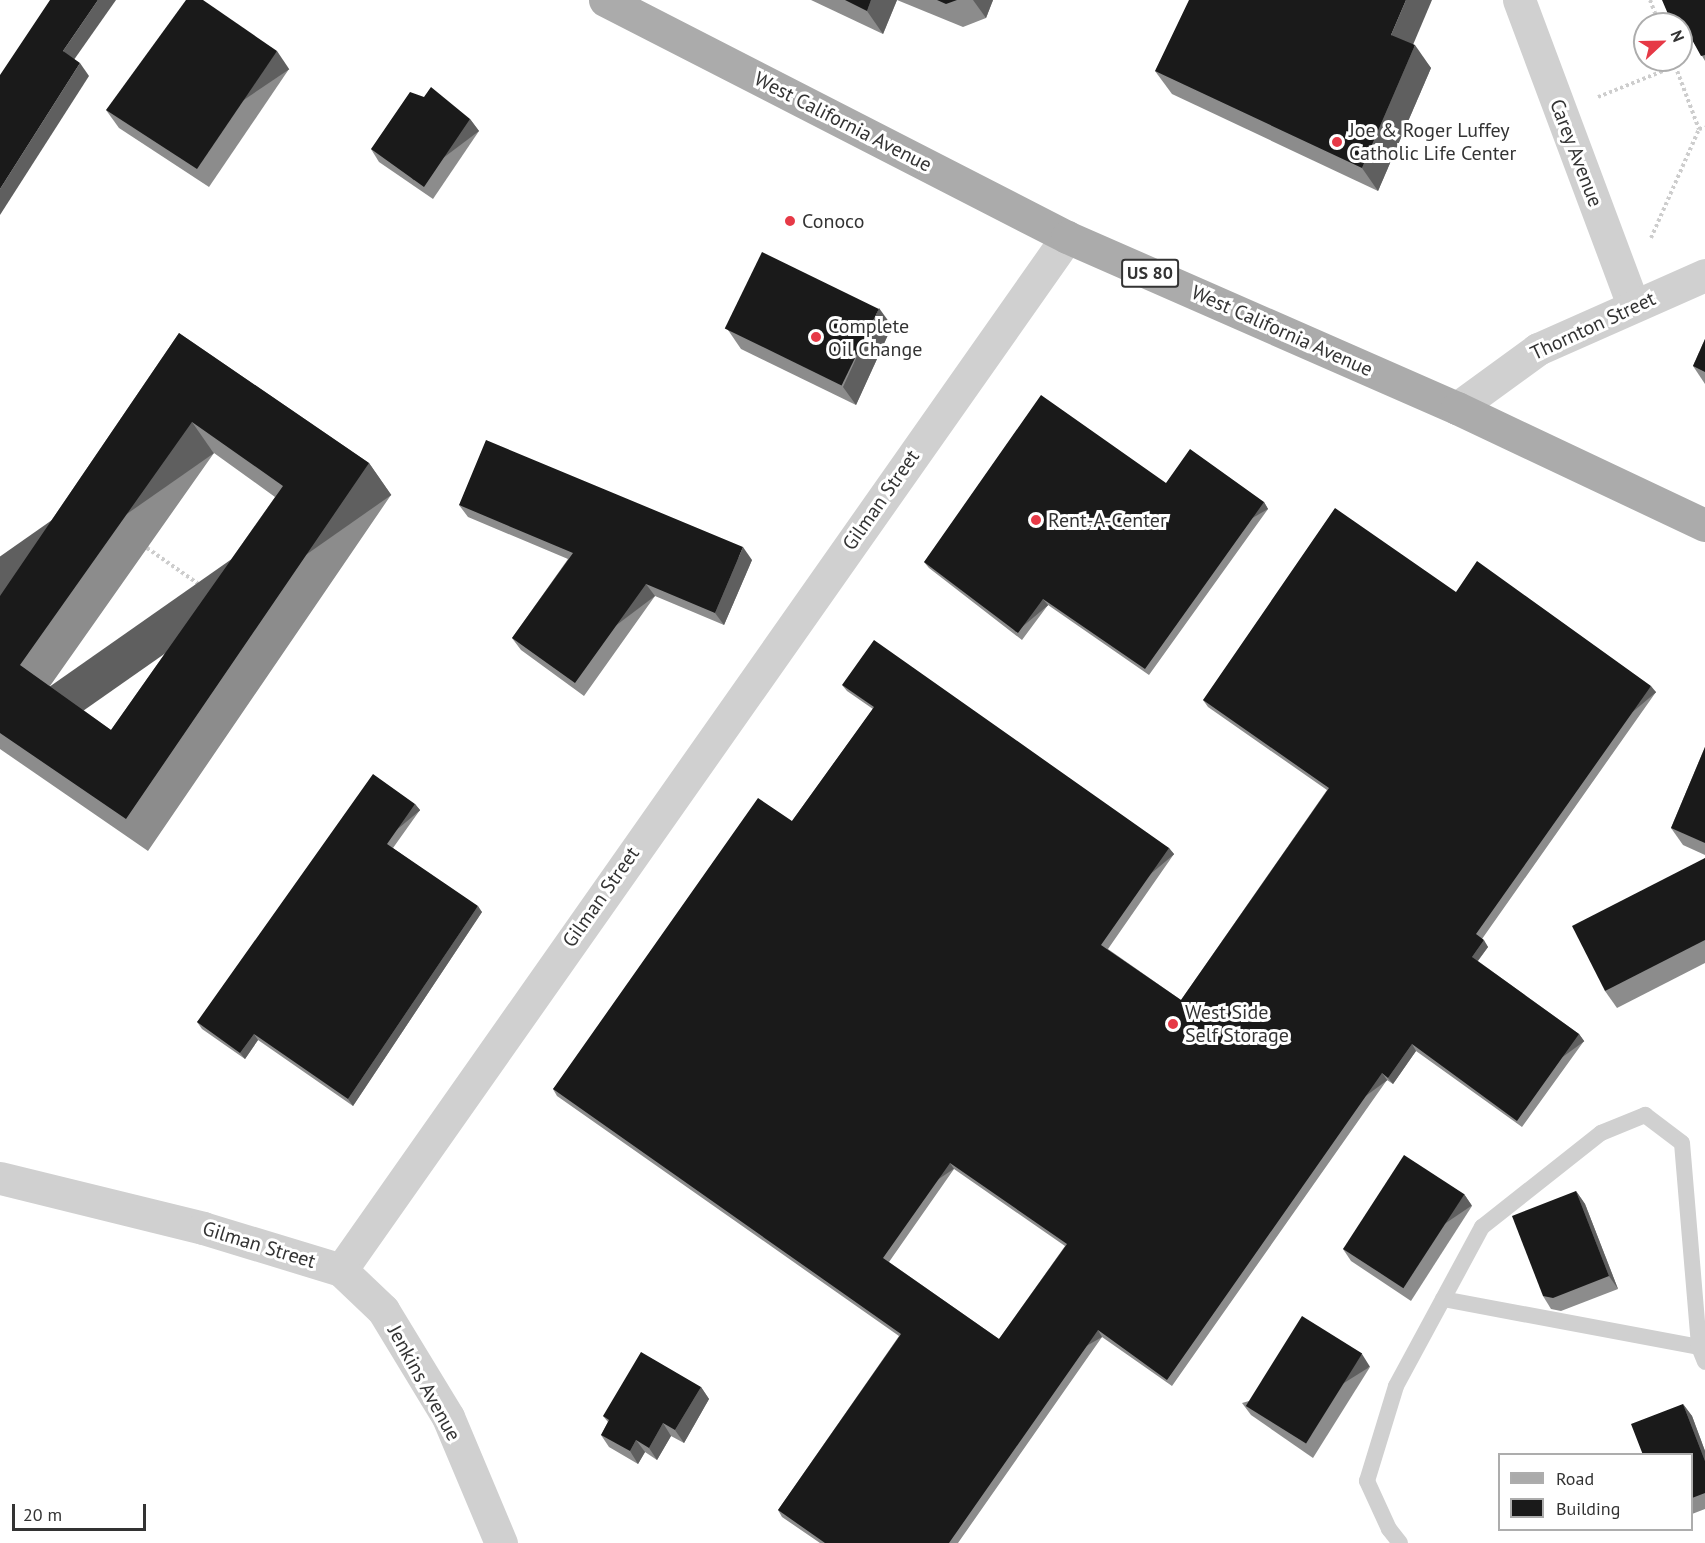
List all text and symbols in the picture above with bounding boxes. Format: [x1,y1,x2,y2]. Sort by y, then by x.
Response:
north arrow [1633,12,1693,72]
text: N [1667,27,1689,45]
street label: West California Avenue [750,67,936,177]
street label: Carey Avenue [1544,95,1608,211]
place label: Joe & Roger Luffey Catholic Life Center [1349,118,1517,165]
marker: Joe & Roger Luffey Catholic Life Center [1330,135,1344,149]
place label: Conoco [802,209,864,233]
marker: Conoco [783,214,797,228]
road number: US 80 [1120,258,1180,288]
street label: West California Avenue [1187,280,1377,382]
street label: Thornton Street [1527,287,1659,365]
place label: Complete Oil Change [828,314,922,361]
marker: Complete Oil Change [809,330,823,344]
street label: Gilman Street [838,445,924,555]
place label: Rent-A-Center [1048,508,1167,532]
marker: Rent-A-Center [1029,513,1043,527]
street label: Gilman Street [558,842,644,952]
place label: West Side Self Storage [1185,1000,1289,1047]
marker: West Side Self Storage [1166,1017,1180,1031]
street label: Gilman Street [200,1216,318,1274]
street label: Jenkins Avenue [382,1321,466,1445]
legend [1498,1453,1693,1531]
text: Road [1556,1467,1594,1490]
scale bar [15,1492,148,1530]
text: Building [1556,1497,1620,1520]
text: 20 m [23,1503,62,1526]

